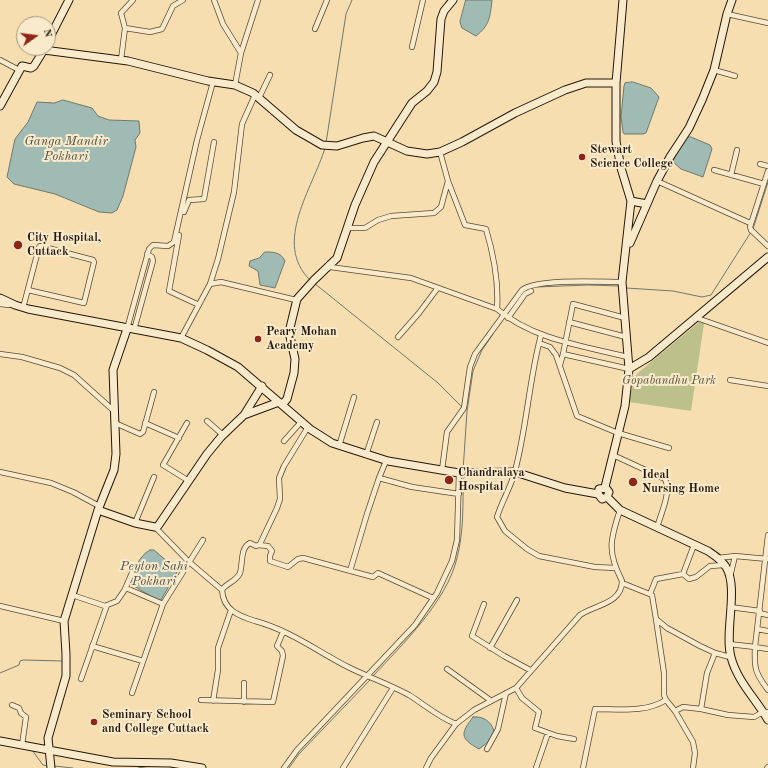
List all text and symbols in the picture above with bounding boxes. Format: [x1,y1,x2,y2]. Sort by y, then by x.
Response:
north arrow [16,16,56,56]
text: N [41,28,54,39]
water label: Ganga Mandir Pokhari [24,134,108,165]
place label: Stewart Science College [590,143,673,171]
marker: Stewart Science College [577,152,587,162]
place label: City Hospital, Cuttack [27,231,101,259]
marker: City Hospital, Cuttack [12,239,24,251]
place label: Peary Mohan Academy [266,325,337,353]
marker: Peary Mohan Academy [253,334,263,344]
park label: Gopabandhu Park [622,374,716,388]
place label: Chandralaya Hospital [458,466,525,494]
place label: Ideal Nursing Home [642,468,720,496]
marker: Chandralaya Hospital [443,474,455,486]
marker: Ideal Nursing Home [627,476,639,488]
water label: Peyton Sahi Pokhari [120,559,188,590]
place label: Seminary School and College Cuttack [102,708,209,736]
marker: Seminary School and College Cuttack [89,717,99,727]

